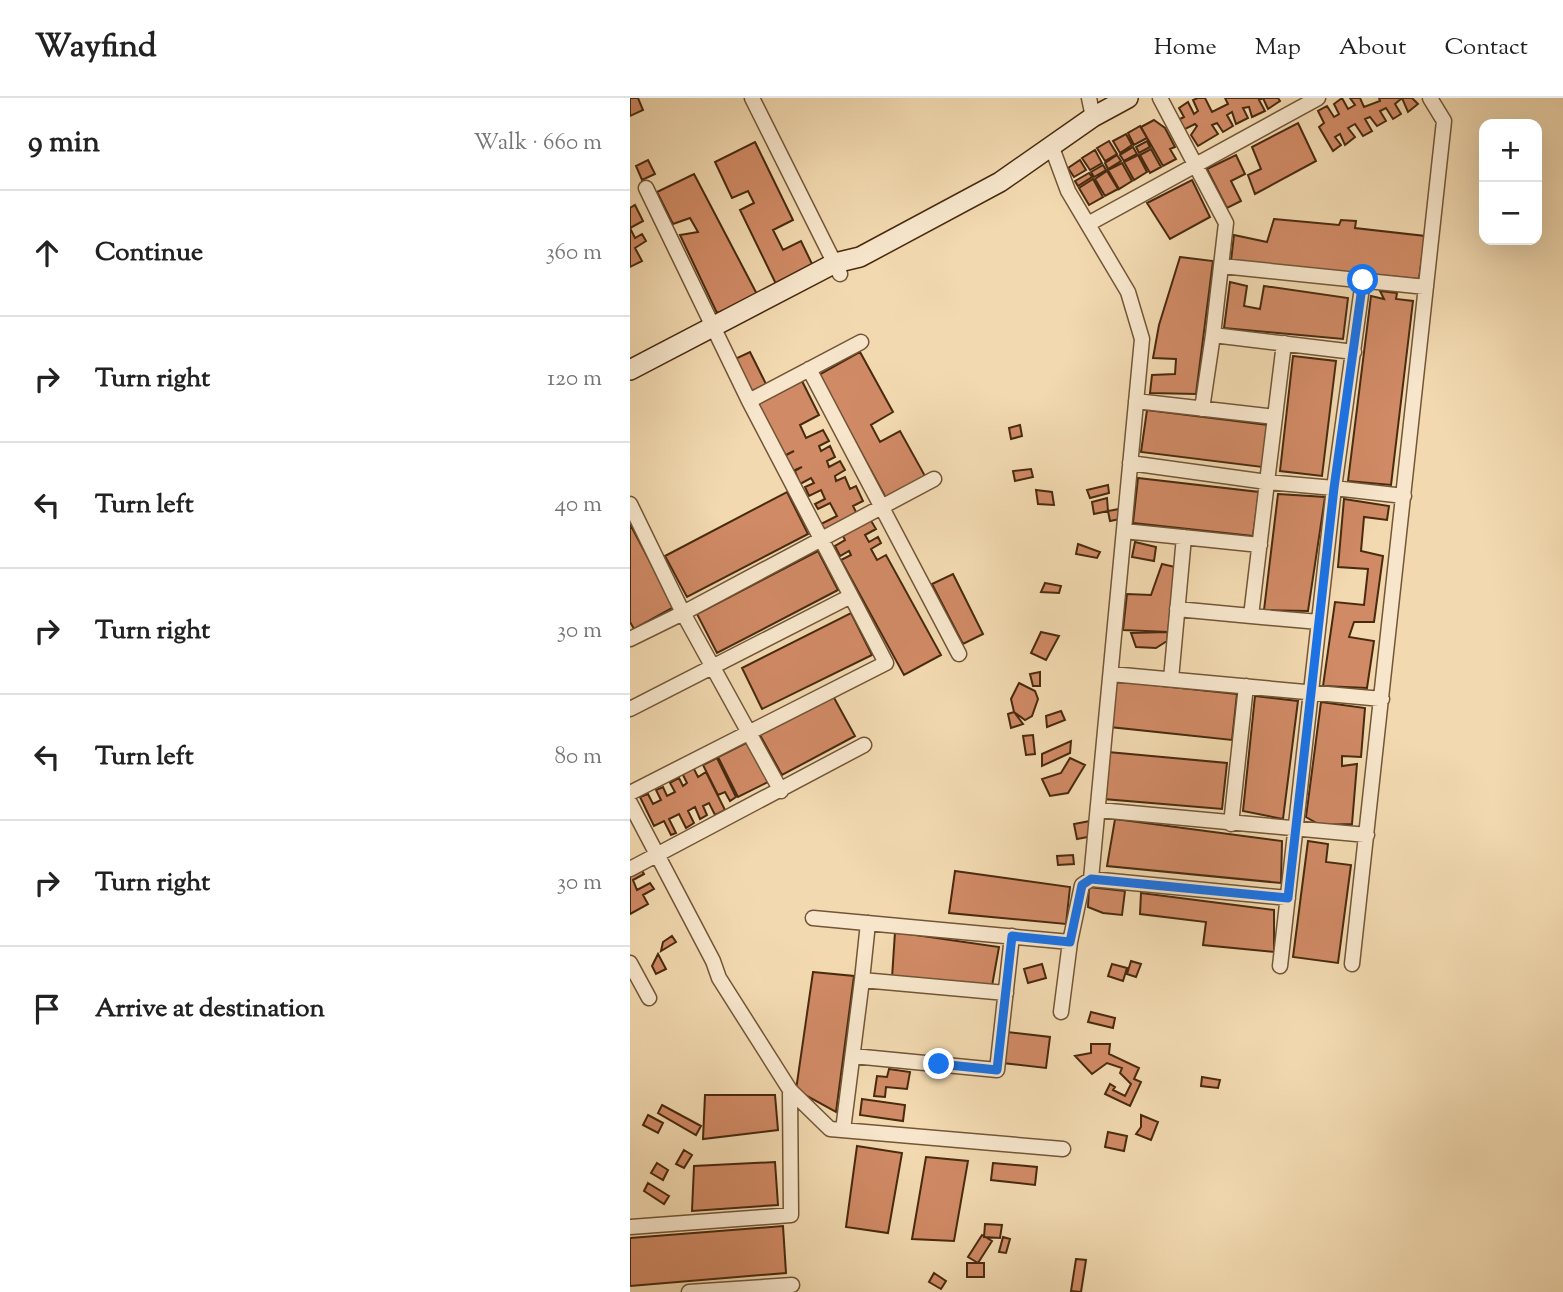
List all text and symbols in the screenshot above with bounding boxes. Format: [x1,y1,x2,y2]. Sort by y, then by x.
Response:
text: Wayfind [35,24,157,72]
text: Home [1154,31,1217,65]
text: Map [1255,31,1301,65]
text: About [1339,31,1406,65]
text: Contact [1444,31,1528,65]
map controls [1479,119,1542,245]
button: + [1479,119,1542,182]
text: 9 min [28,122,100,165]
text: Walk · 660 m [473,127,602,160]
button: − [1479,182,1542,245]
icon: ahead [28,234,66,272]
text: Continue [95,235,203,272]
text: 360 m [545,237,602,270]
route start [1347,264,1378,295]
icon: right [28,360,66,398]
text: Turn right [95,361,210,398]
text: 120 m [547,363,602,396]
icon: left [28,486,66,524]
text: Turn left [95,487,194,524]
text: 40 m [555,489,602,522]
icon: right [28,612,66,650]
text: Turn right [95,613,210,650]
text: 30 m [557,615,602,648]
icon: left [28,738,66,776]
text: Turn left [95,739,194,776]
text: 80 m [554,741,602,774]
icon: right [28,864,66,902]
text: Turn right [95,865,210,902]
text: 30 m [557,867,602,900]
icon: arrive [28,990,66,1028]
text: Arrive at destination [95,991,325,1028]
route end [923,1048,954,1079]

